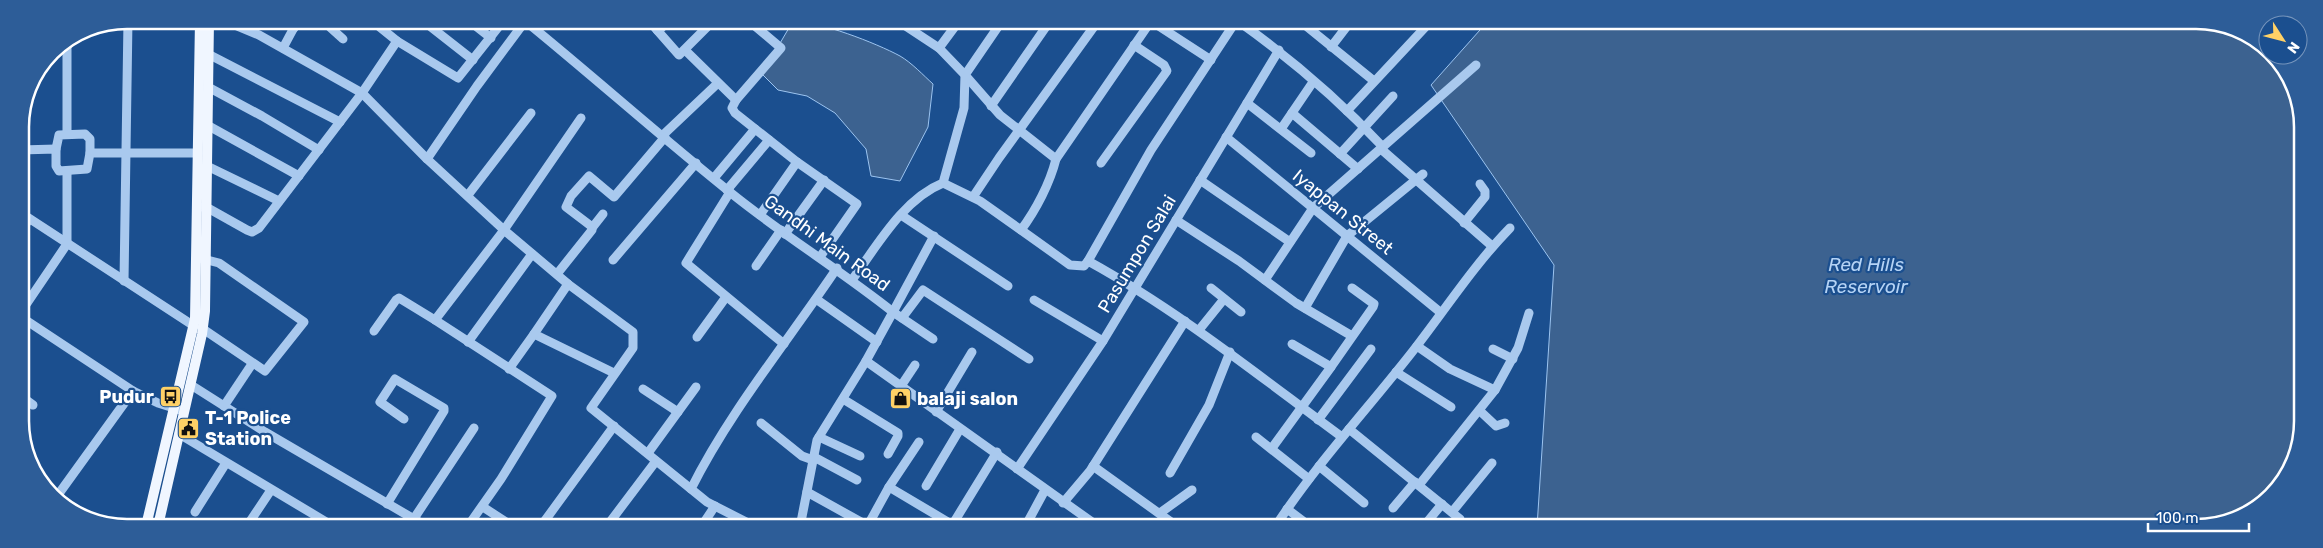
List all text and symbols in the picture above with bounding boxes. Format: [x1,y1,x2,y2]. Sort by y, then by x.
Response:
north arrow [2258,15,2308,65]
text: N [2283,38,2303,56]
street label: Iyappan Street [1288,165,1398,259]
street label: Gandhi Main Road [760,190,894,296]
street label: Pasumpon Salai [1093,191,1181,317]
water label: Red Hills Reservoir [1824,253,1908,298]
bus stop icon: Pudur [158,385,182,409]
place label: Pudur [99,386,154,408]
shop icon: balaji salon [889,387,913,411]
place label: balaji salon [917,388,1018,410]
place label: T-1 Police Station [205,407,291,450]
public building icon: T-1 Police Station [177,416,201,440]
scale bar [2148,500,2249,532]
text: 100 m [2156,509,2198,527]

